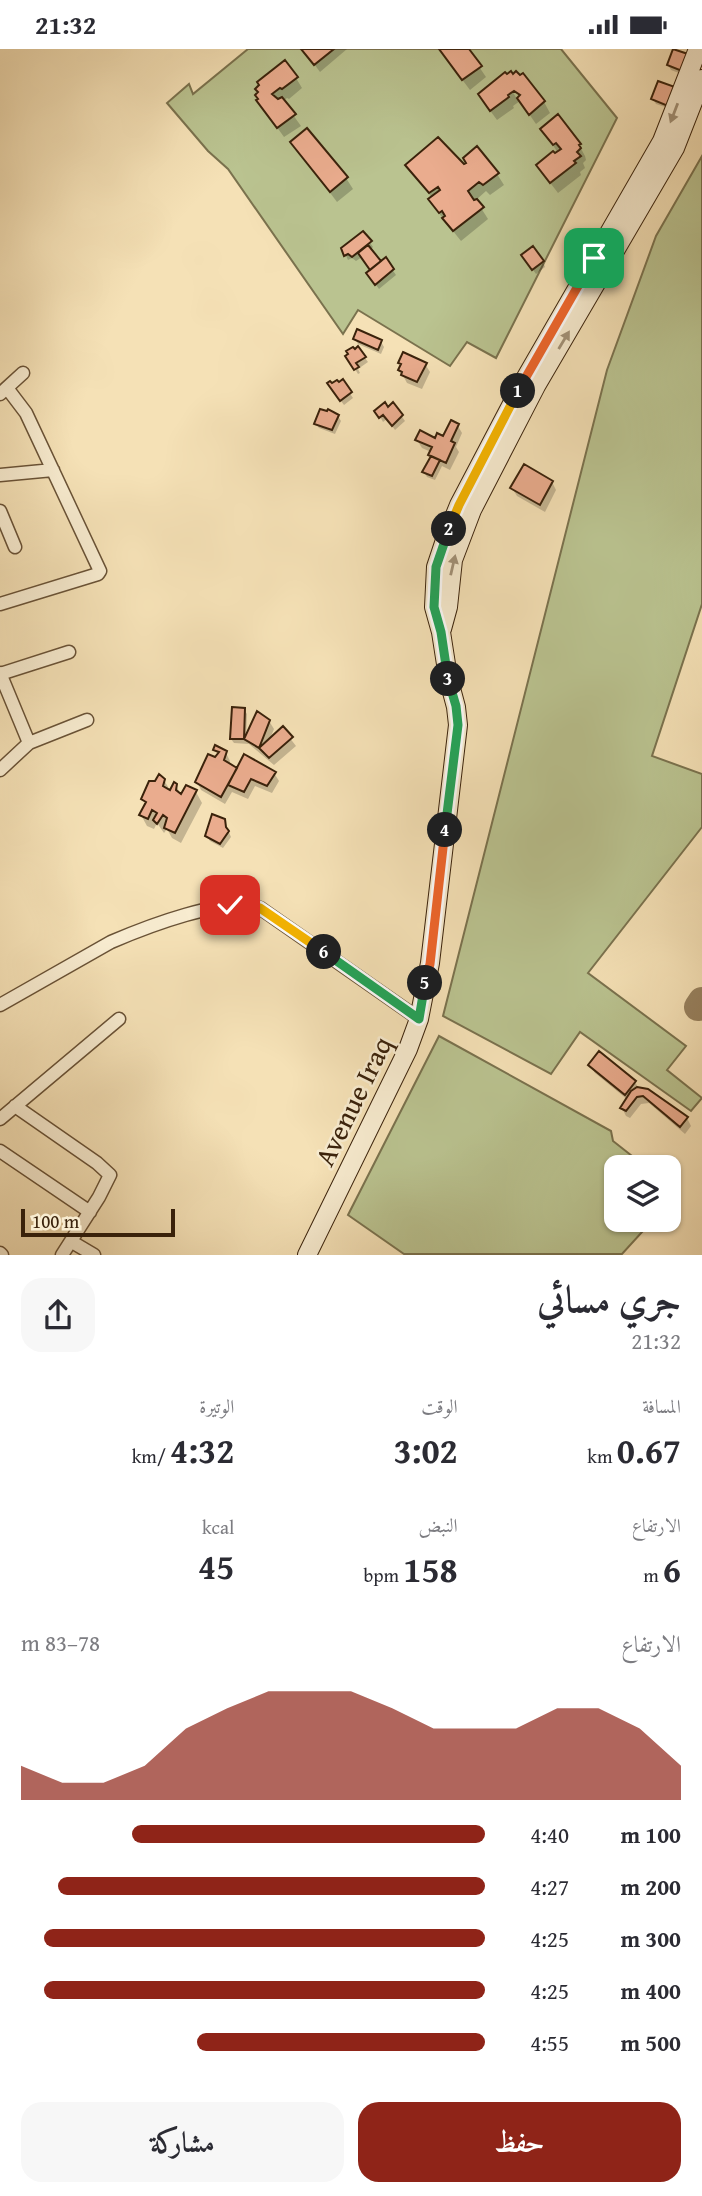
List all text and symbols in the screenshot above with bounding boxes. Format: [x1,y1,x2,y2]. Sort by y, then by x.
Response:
text: 21:32 [35,5,96,44]
one-way arrow [668,102,679,123]
pin [564,228,624,288]
icon: arrive [575,239,613,277]
one-way arrow [558,331,570,350]
pin: 1 [500,373,536,409]
text: 1 [513,376,522,404]
pin: 2 [432,511,466,547]
text: 2 [444,514,453,542]
one-way arrow [447,554,458,576]
pin: 3 [430,661,466,697]
text: 3 [443,664,452,692]
pin: 4 [428,813,462,847]
text: 4 [440,815,449,843]
pin [200,875,260,935]
icon: check [211,886,249,924]
pin: 6 [306,935,342,969]
text: 6 [319,937,328,965]
pin: 5 [408,965,442,1000]
text: 5 [420,968,429,996]
street label: Avenue Iraq [303,1029,402,1173]
map controls [604,1155,681,1232]
button: layers [604,1155,681,1232]
scale bar [21,1205,175,1237]
text: 100 m [32,1207,79,1235]
text: جري مسائي [537,1270,681,1326]
button: share [21,1278,95,1352]
text: 21:32 [631,1324,681,1357]
text: الوتيرة [199,1392,234,1420]
text: الوقت [421,1392,458,1420]
text: المسافة [642,1392,681,1420]
text: 4:32 [170,1425,234,1476]
text: 3:02 [393,1425,458,1476]
text: 0.67 [617,1425,681,1476]
text: /km [132,1442,170,1470]
text: km [587,1442,617,1470]
text: النبض [419,1511,458,1539]
text: الارتفاع [632,1511,681,1539]
text: kcal [202,1513,234,1541]
text: 45 [198,1541,234,1592]
text: 158 [403,1544,458,1595]
text: 6 [663,1544,681,1595]
text: bpm [363,1561,403,1589]
text: m [643,1561,663,1589]
text: 78–83 m [21,1626,100,1659]
text: الارتفاع [621,1627,681,1660]
text: 4:40 [530,1818,569,1851]
text: 100 m [620,1818,681,1851]
text: 4:27 [530,1870,569,1903]
text: 200 m [620,1870,681,1903]
text: 4:25 [530,1922,569,1955]
text: 300 m [620,1922,681,1955]
text: 4:25 [530,1974,569,2007]
text: 400 m [620,1974,681,2007]
text: 4:55 [530,2026,569,2059]
text: 500 m [620,2026,681,2059]
button: مشاركة [21,2102,344,2182]
button: حفظ [358,2102,681,2182]

